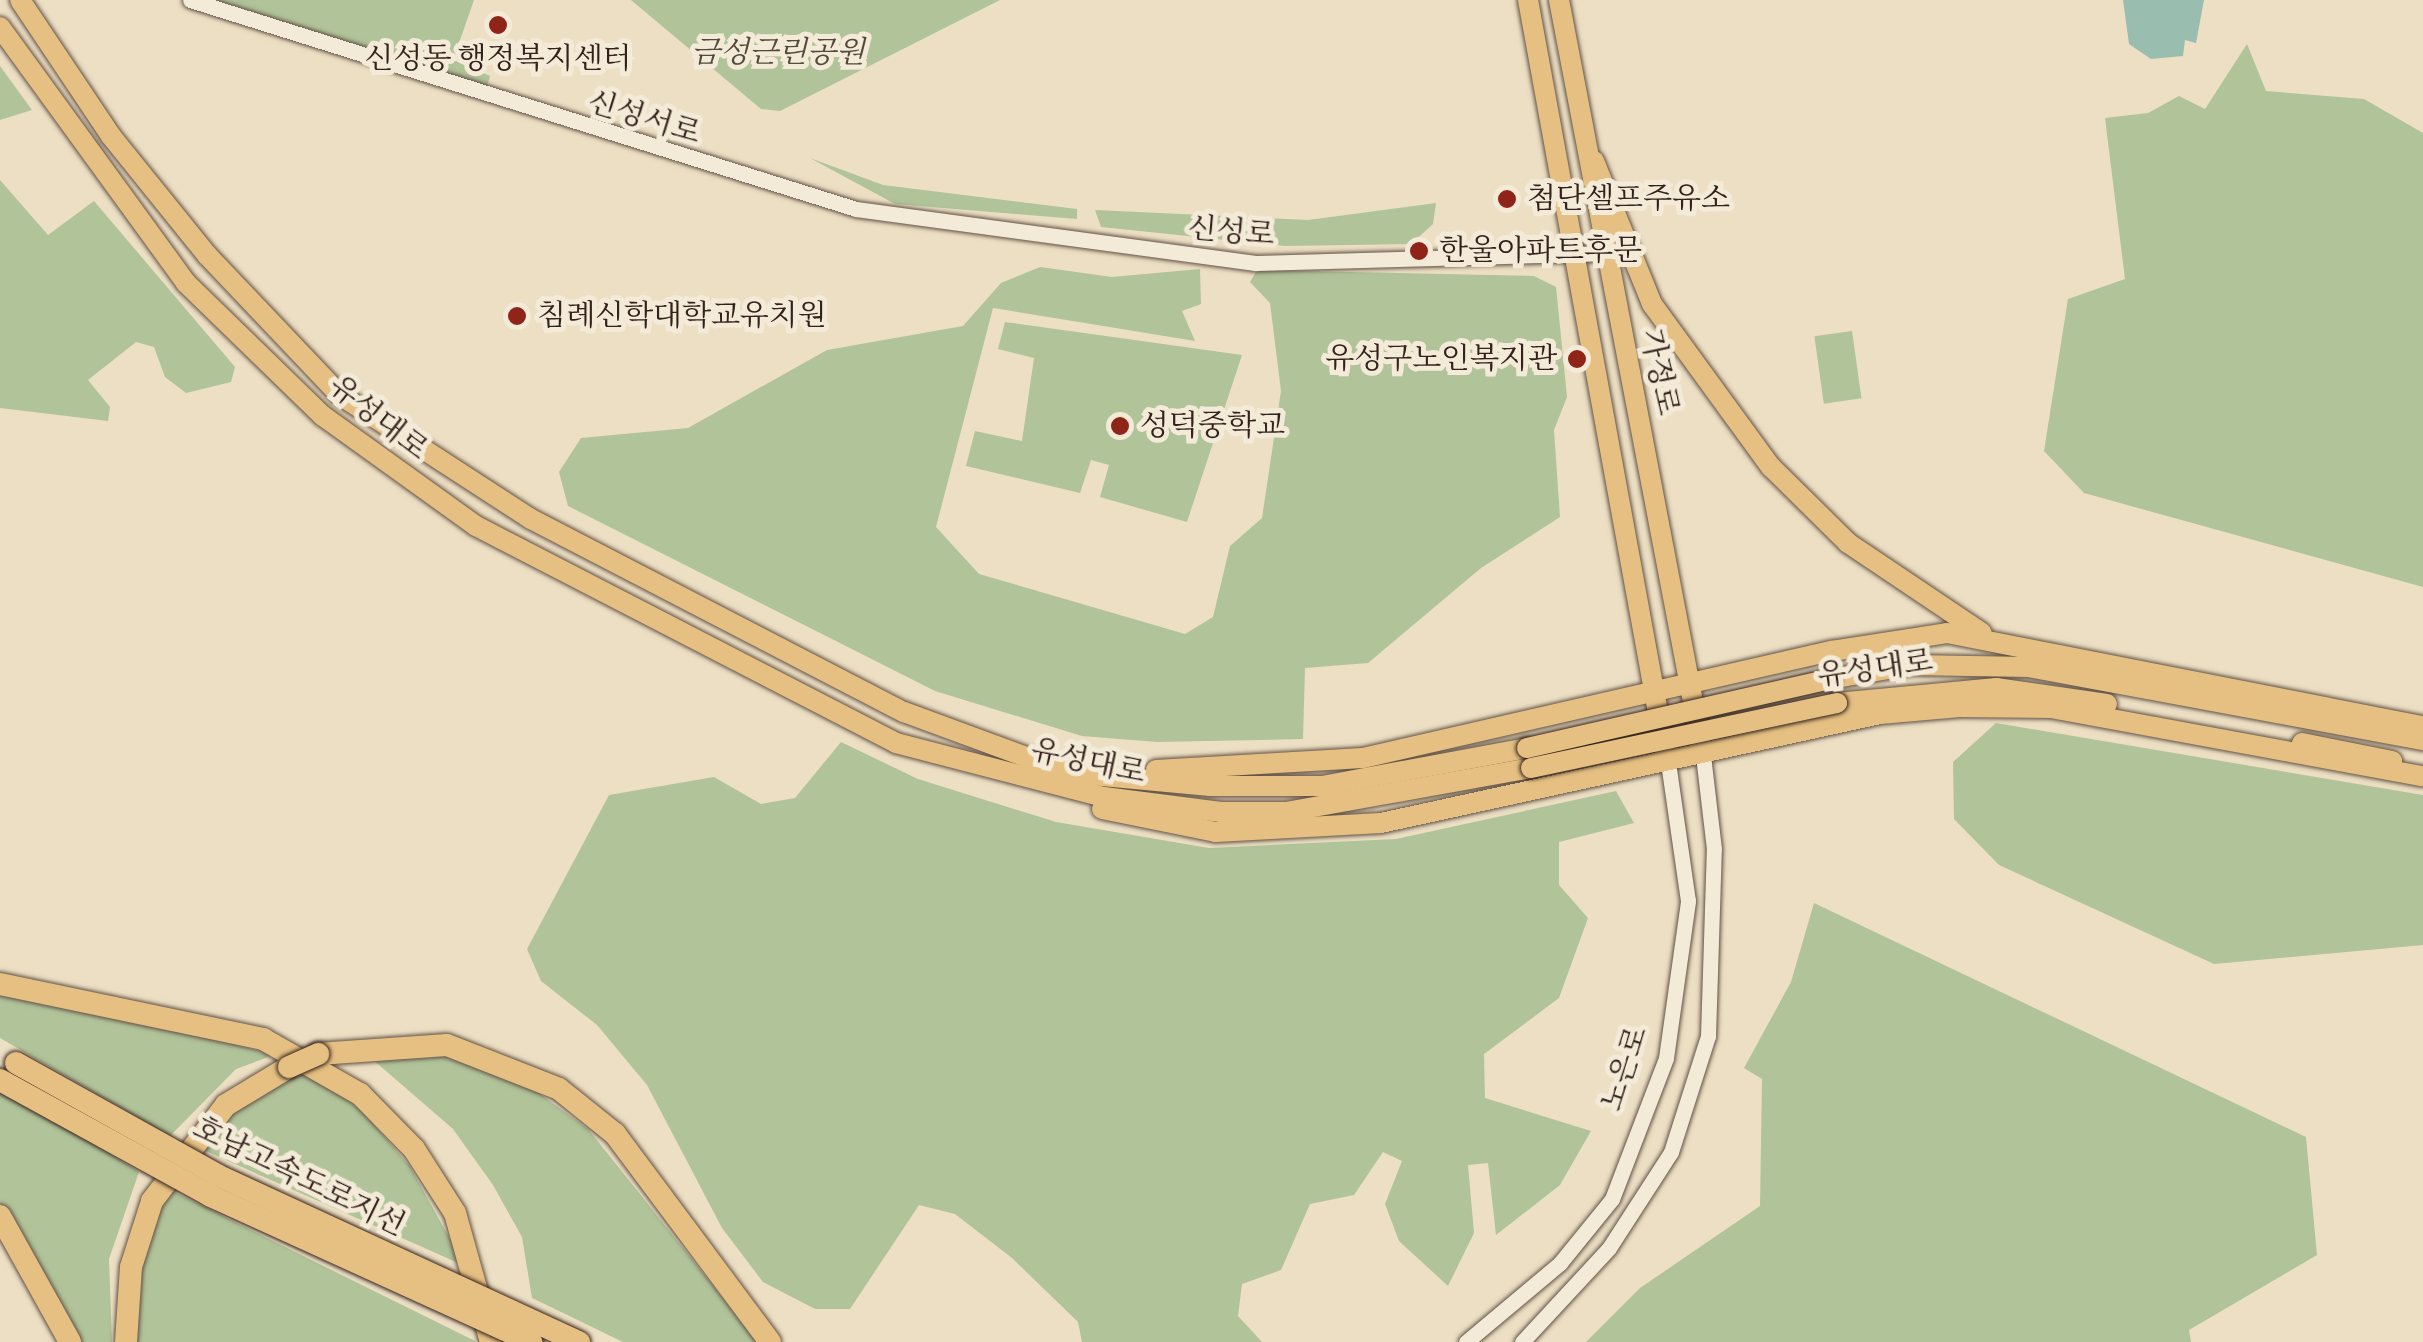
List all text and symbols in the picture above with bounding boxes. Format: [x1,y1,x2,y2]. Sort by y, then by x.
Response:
marker: 신성동 행정복지센터 [487,14,509,36]
park label: 금성근린공원 [691,35,865,71]
place label: 신성동 행정복지센터 [365,41,631,77]
street label: 신성서로 [583,84,705,152]
place label: 첨단셀프주유소 [1527,181,1730,217]
marker: 첨단셀프주유소 [1496,188,1518,210]
street label: 신성로 [1186,210,1276,254]
place label: 한울아파트후문 [1439,233,1642,269]
marker: 한울아파트후문 [1408,240,1430,262]
place label: 침례신학대학교유치원 [537,298,827,334]
marker: 침례신학대학교유치원 [506,305,528,327]
street label: 가정로 [1632,326,1686,418]
place label: 유성구노인복지관 [1325,341,1557,377]
marker: 유성구노인복지관 [1566,348,1588,370]
street label: 유성대로 [321,368,435,468]
place label: 성덕중학교 [1140,408,1285,444]
marker: 성덕중학교 [1109,415,1131,437]
street label: 유성대로 [1815,643,1935,695]
street label: 유성대로 [1028,732,1148,792]
street label: 노은로 [1594,1022,1656,1116]
street label: 호남고속도로지선 [187,1110,411,1244]

